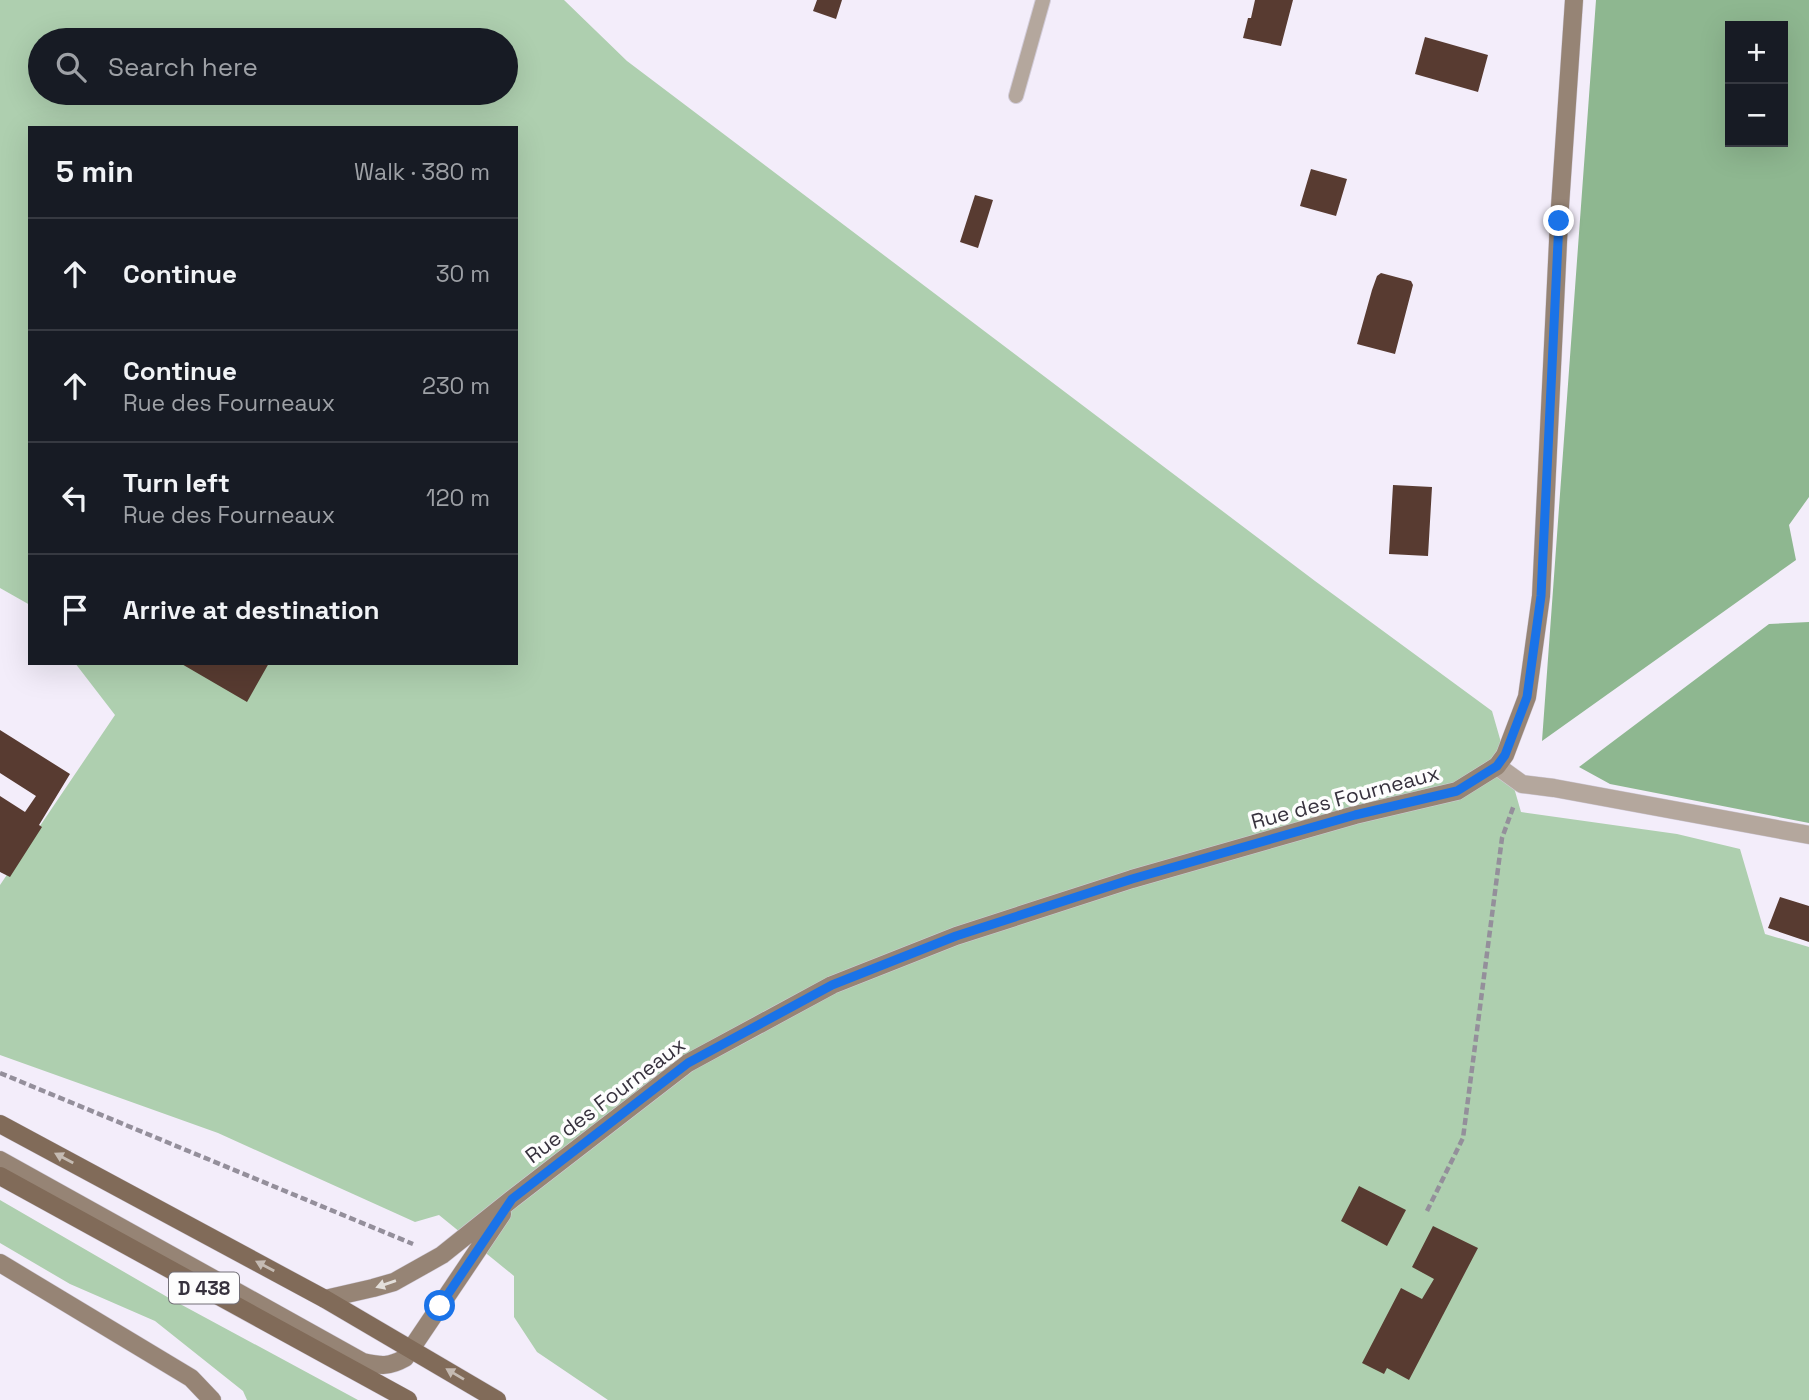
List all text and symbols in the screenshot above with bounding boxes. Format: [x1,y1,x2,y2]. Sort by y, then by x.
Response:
map controls [1725,21,1788,147]
button: + [1725,21,1788,84]
search box [28,28,518,105]
icon: search [52,48,90,86]
text: Search here [108,50,258,84]
button: − [1725,84,1788,147]
text: 5 min [56,152,134,191]
text: Walk · 380 m [354,157,490,187]
route end [1543,205,1574,236]
icon: ahead [56,255,94,293]
text: Continue [123,257,237,291]
text: 30 m [436,259,490,289]
text: Continue [123,354,237,388]
icon: ahead [56,367,94,405]
text: 230 m [422,371,490,401]
text: Rue des Fourneaux [123,388,335,418]
text: Turn left [123,466,230,500]
icon: left [56,479,94,517]
text: 120 m [426,483,490,513]
text: Rue des Fourneaux [123,500,335,530]
icon: arrive [56,591,94,629]
text: Arrive at destination [123,593,380,627]
street label: Rue des Fourneaux [1248,759,1442,835]
street label: Rue des Fourneaux [520,1031,690,1169]
one-way arrow [55,1152,74,1164]
one-way arrow [255,1260,274,1272]
road number: D 438 [169,1272,239,1304]
one-way arrow [375,1279,396,1290]
route start [424,1290,455,1321]
one-way arrow [445,1368,464,1381]

